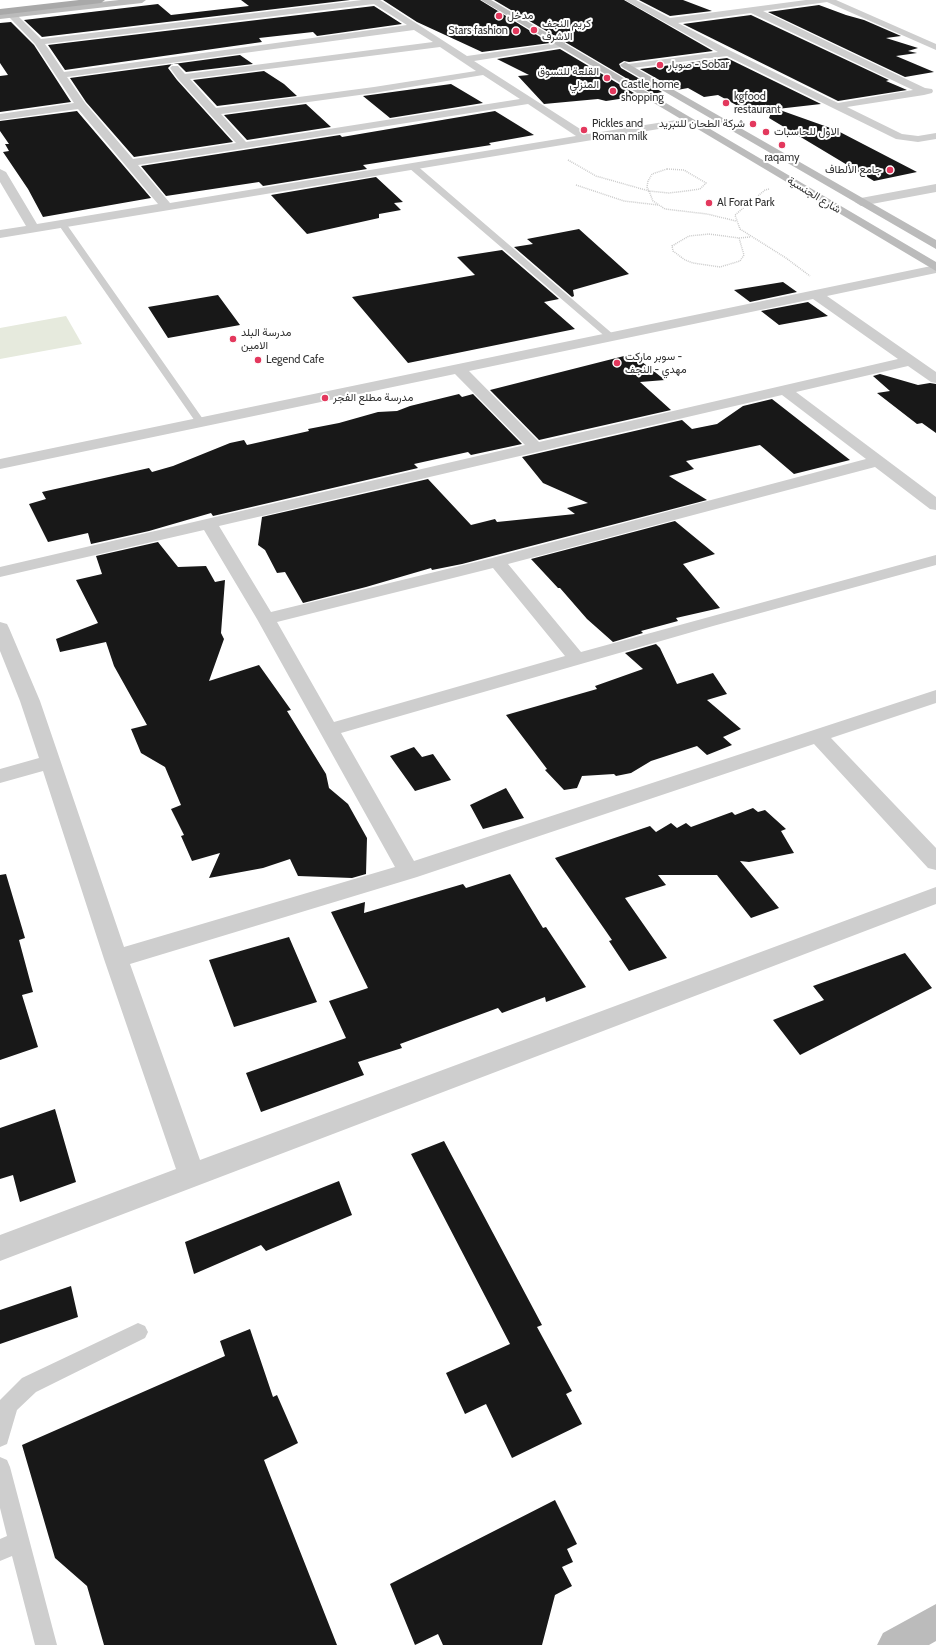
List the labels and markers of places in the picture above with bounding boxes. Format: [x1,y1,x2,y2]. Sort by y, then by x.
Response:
place label: مدخل [507,9,533,23]
marker: مدخل [494,11,504,21]
place label: كريم النجف الاشرف [542,17,591,43]
place label: Stars fashion [448,24,508,38]
marker: كريم النجف الاشرف [529,25,539,35]
marker: Stars fashion [511,26,521,36]
place label: صوبار - Sobar [668,58,729,72]
marker: صوبار - Sobar [655,60,665,70]
place label: القلعة للتسوق المنزلي [537,65,599,91]
marker: القلعة للتسوق المنزلي [602,73,612,83]
place label: Castle home shopping [621,78,679,104]
marker: Castle home shopping [608,86,618,96]
place label: kgfood restaurant [734,90,781,116]
marker: kgfood restaurant [721,98,731,108]
place label: Pickles and Roman milk [592,117,648,143]
place label: شركة الطحان للتبريد [659,117,745,131]
marker: شركة الطحان للتبريد [748,119,758,129]
marker: Pickles and Roman milk [579,125,589,135]
place label: الاول للحاسبات [774,125,839,139]
marker: الاول للحاسبات [761,127,771,137]
marker: raqamy [777,140,787,150]
place label: raqamy [764,151,800,165]
place label: جامع الألطاف [825,163,882,177]
marker: جامع الألطاف [885,165,895,175]
place label: Al Forat Park [717,196,775,210]
marker: Al Forat Park [704,198,714,208]
place label: مدرسة البلد الامين [241,326,291,352]
marker: مدرسة البلد الامين [228,334,238,344]
place label: سوبر ماركت - مهدي - النجف [625,350,687,376]
place label: Legend Cafe [266,353,324,367]
marker: Legend Cafe [253,355,263,365]
marker: سوبر ماركت - مهدي - النجف [612,358,622,368]
place label: مدرسة مطلع الفجر [333,391,413,405]
marker: مدرسة مطلع الفجر [320,393,330,403]

